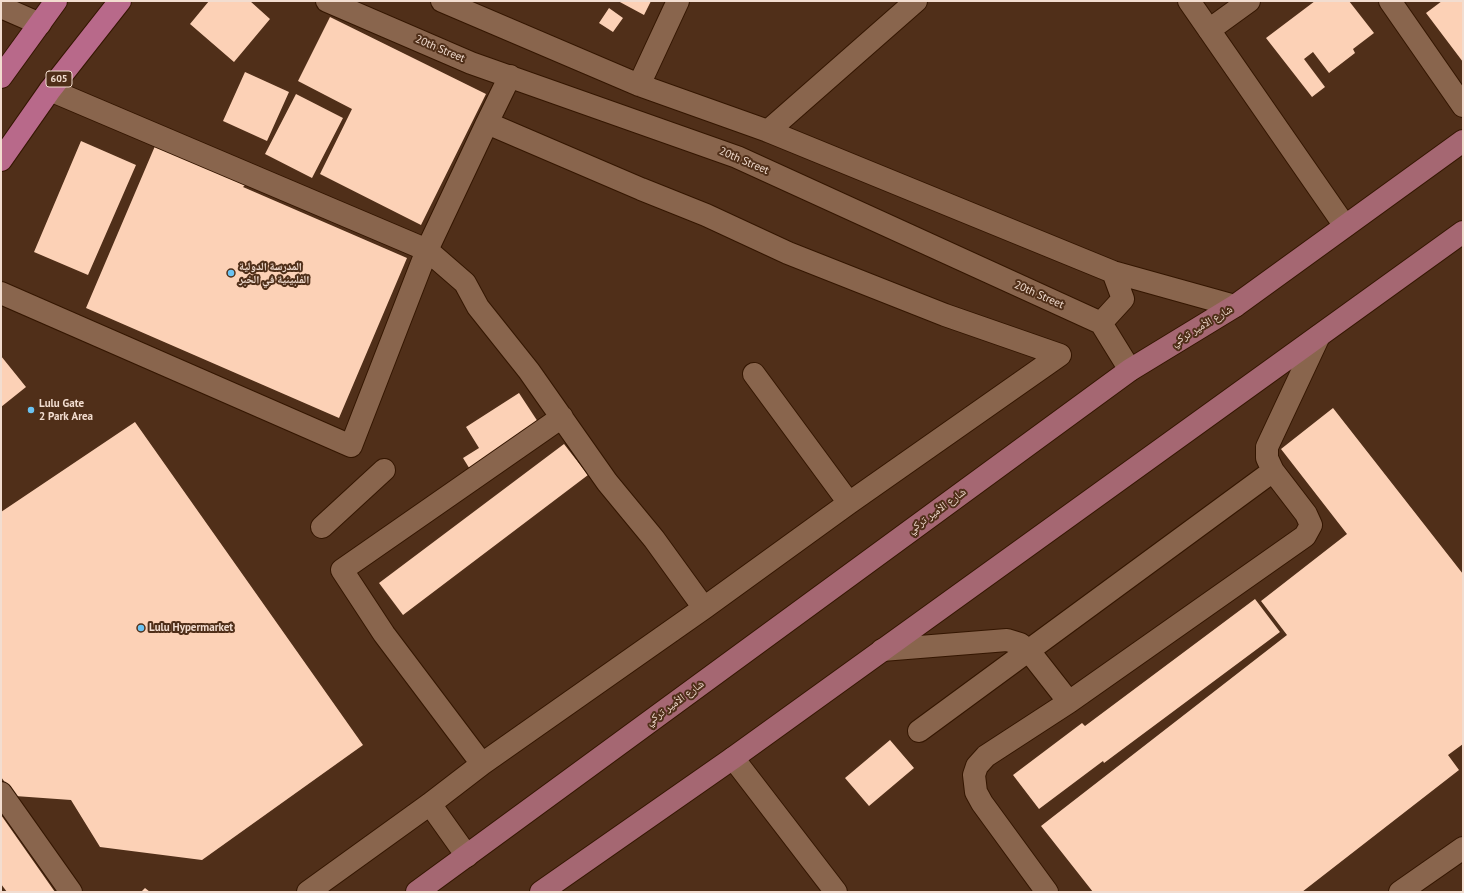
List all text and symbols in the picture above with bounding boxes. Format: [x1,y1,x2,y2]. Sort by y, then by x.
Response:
street label: 20th Street [413,33,467,65]
road number: 605 [46,71,72,87]
street label: 20th Street [717,145,771,177]
place label: المدرسة الدولية الفلبينية في الخبر [239,260,309,286]
marker: المدرسة الدولية الفلبينية في الخبر [226,268,236,278]
street label: 20th Street [1012,278,1066,312]
street label: شارع الأمير تركي [1169,303,1235,349]
place label: Lulu Gate 2 Park Area [39,397,93,423]
marker: Lulu Gate 2 Park Area [26,405,36,415]
street label: شارع الأمير تركي [905,485,969,537]
place label: Lulu Hypermarket [149,621,233,635]
marker: Lulu Hypermarket [136,623,146,633]
street label: شارع الأمير تركي [643,677,707,729]

